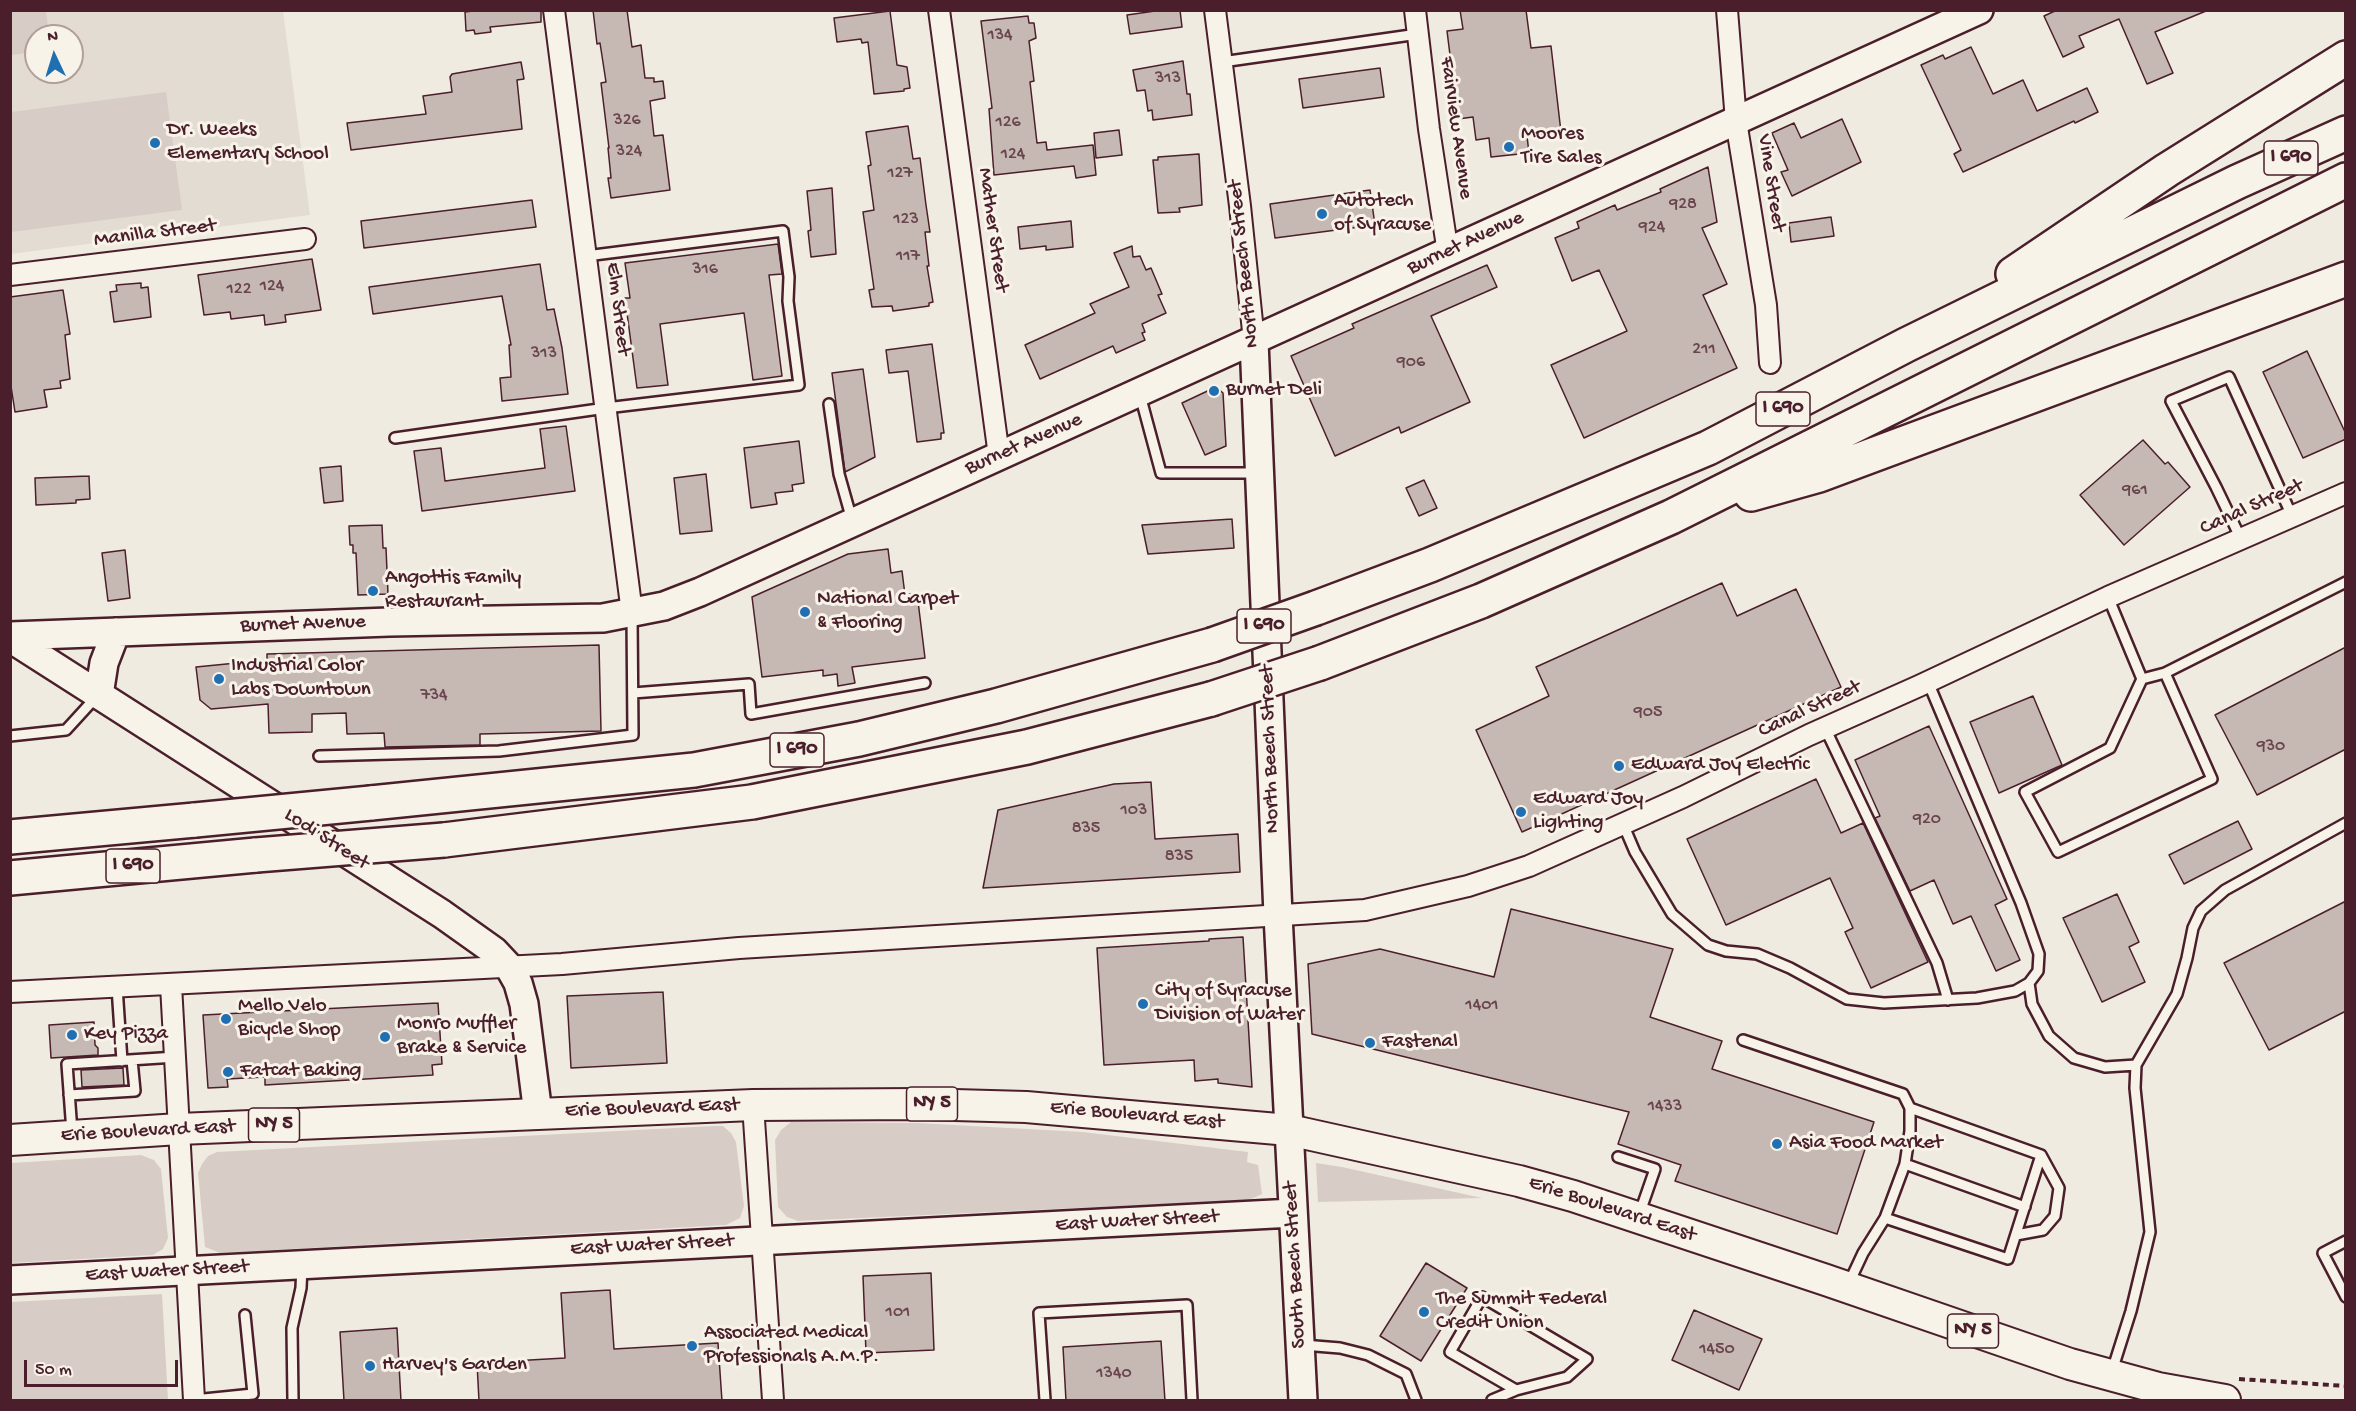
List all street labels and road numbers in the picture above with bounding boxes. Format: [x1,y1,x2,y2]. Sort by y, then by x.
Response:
street label: Fairview Avenue [1433,55,1477,201]
street label: Vine Street [1750,133,1790,233]
road number: I 690 [2264,141,2318,175]
street label: Mather Street [971,166,1013,294]
street label: North Beech Street [1224,179,1266,349]
street label: Burnet Avenue [1404,206,1528,282]
street label: Manilla Street [93,214,217,254]
street label: Elm Street [599,261,635,357]
road number: I 690 [1756,392,1810,426]
street label: Burnet Avenue [962,408,1086,482]
street label: Canal Street [2197,474,2307,542]
road number: I 690 [1237,609,1291,643]
street label: Burnet Avenue [240,610,366,640]
street label: North Beech Street [1255,664,1287,834]
street label: Canal Street [1755,675,1865,745]
road number: I 690 [770,733,824,767]
street label: Lodi Street [279,803,373,877]
road number: I 690 [106,849,160,883]
road number: NY 5 [906,1087,958,1121]
street label: Erie Boulevard East [564,1093,740,1125]
street label: Erie Boulevard East [1049,1096,1225,1136]
road number: NY 5 [248,1108,300,1142]
street label: Erie Boulevard East [60,1115,236,1149]
street label: Erie Boulevard East [1525,1171,1699,1249]
street label: South Beech Street [1279,1181,1313,1349]
street label: East Water Street [1055,1205,1219,1239]
street label: East Water Street [570,1229,734,1263]
street label: East Water Street [85,1255,249,1289]
road number: NY 5 [1948,1314,1998,1348]

